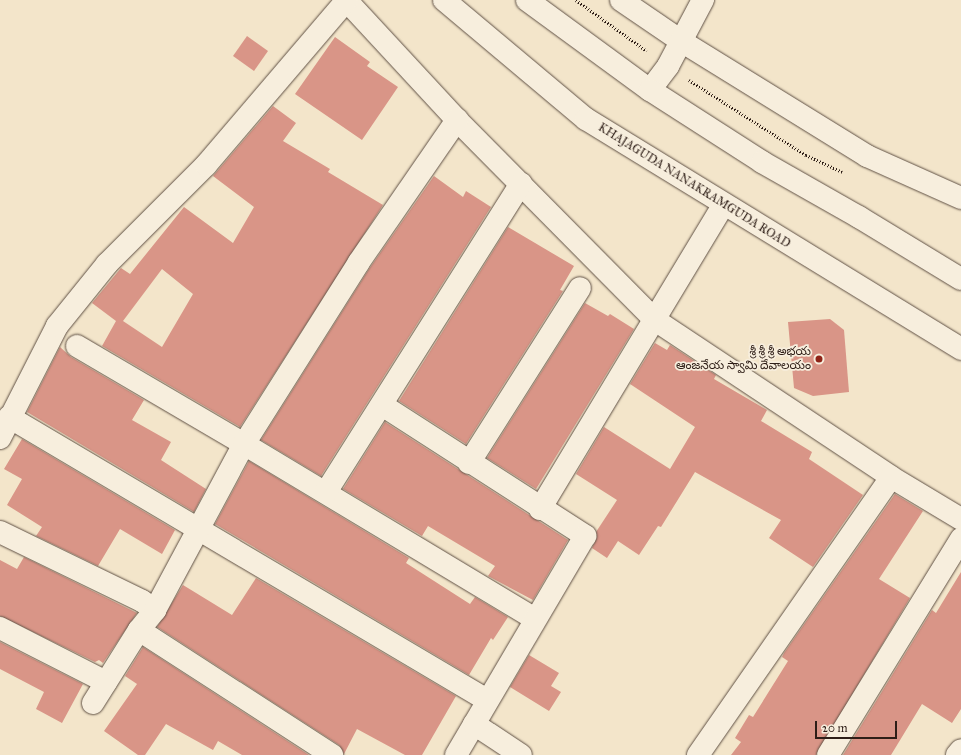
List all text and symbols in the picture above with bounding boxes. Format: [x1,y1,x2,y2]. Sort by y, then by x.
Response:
street label: KHAJAGUDA NANAKRAMGUDA ROAD [595,121,793,251]
place label: శ్రీ శ్రీ శ్రీ అభయ ఆంజనేయ స్వామి దేవాలయం [676,345,811,373]
marker: శ్రీ శ్రీ శ్రీ అభయ ఆంజనేయ స్వామి దేవాలయం [814,354,824,364]
scale bar [817,713,899,739]
text: 20 m [822,721,848,735]

